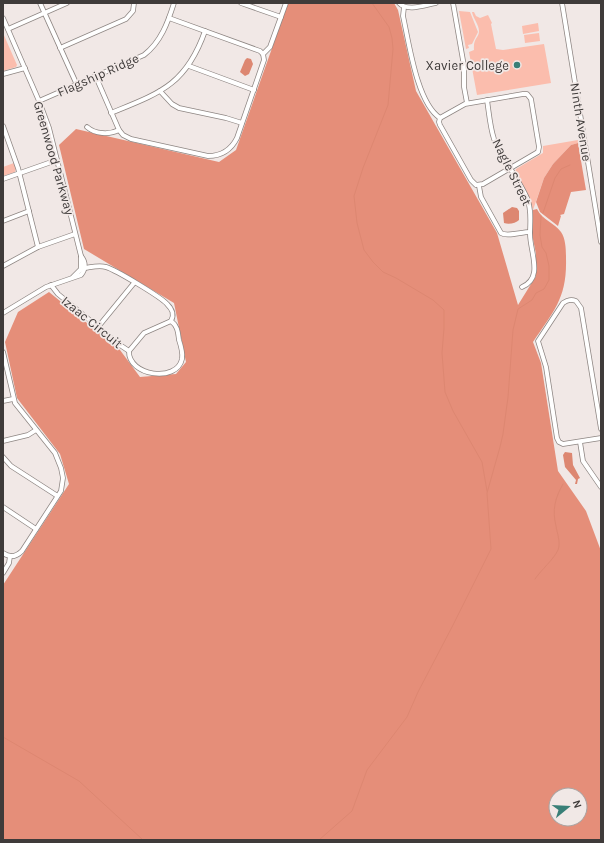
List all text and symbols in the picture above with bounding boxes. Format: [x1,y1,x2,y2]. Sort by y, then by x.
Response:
street label: Flagship Ridge [55,50,141,100]
place label: Xavier College [426,58,509,73]
marker: Xavier College [512,60,522,70]
street label: Ninth Avenue [567,82,595,163]
street label: Greenwood Parkway [31,99,77,217]
street label: Nagle Street [489,136,535,208]
street label: Izaac Circuit [59,293,125,351]
north arrow [548,787,588,827]
text: N [570,798,584,810]

